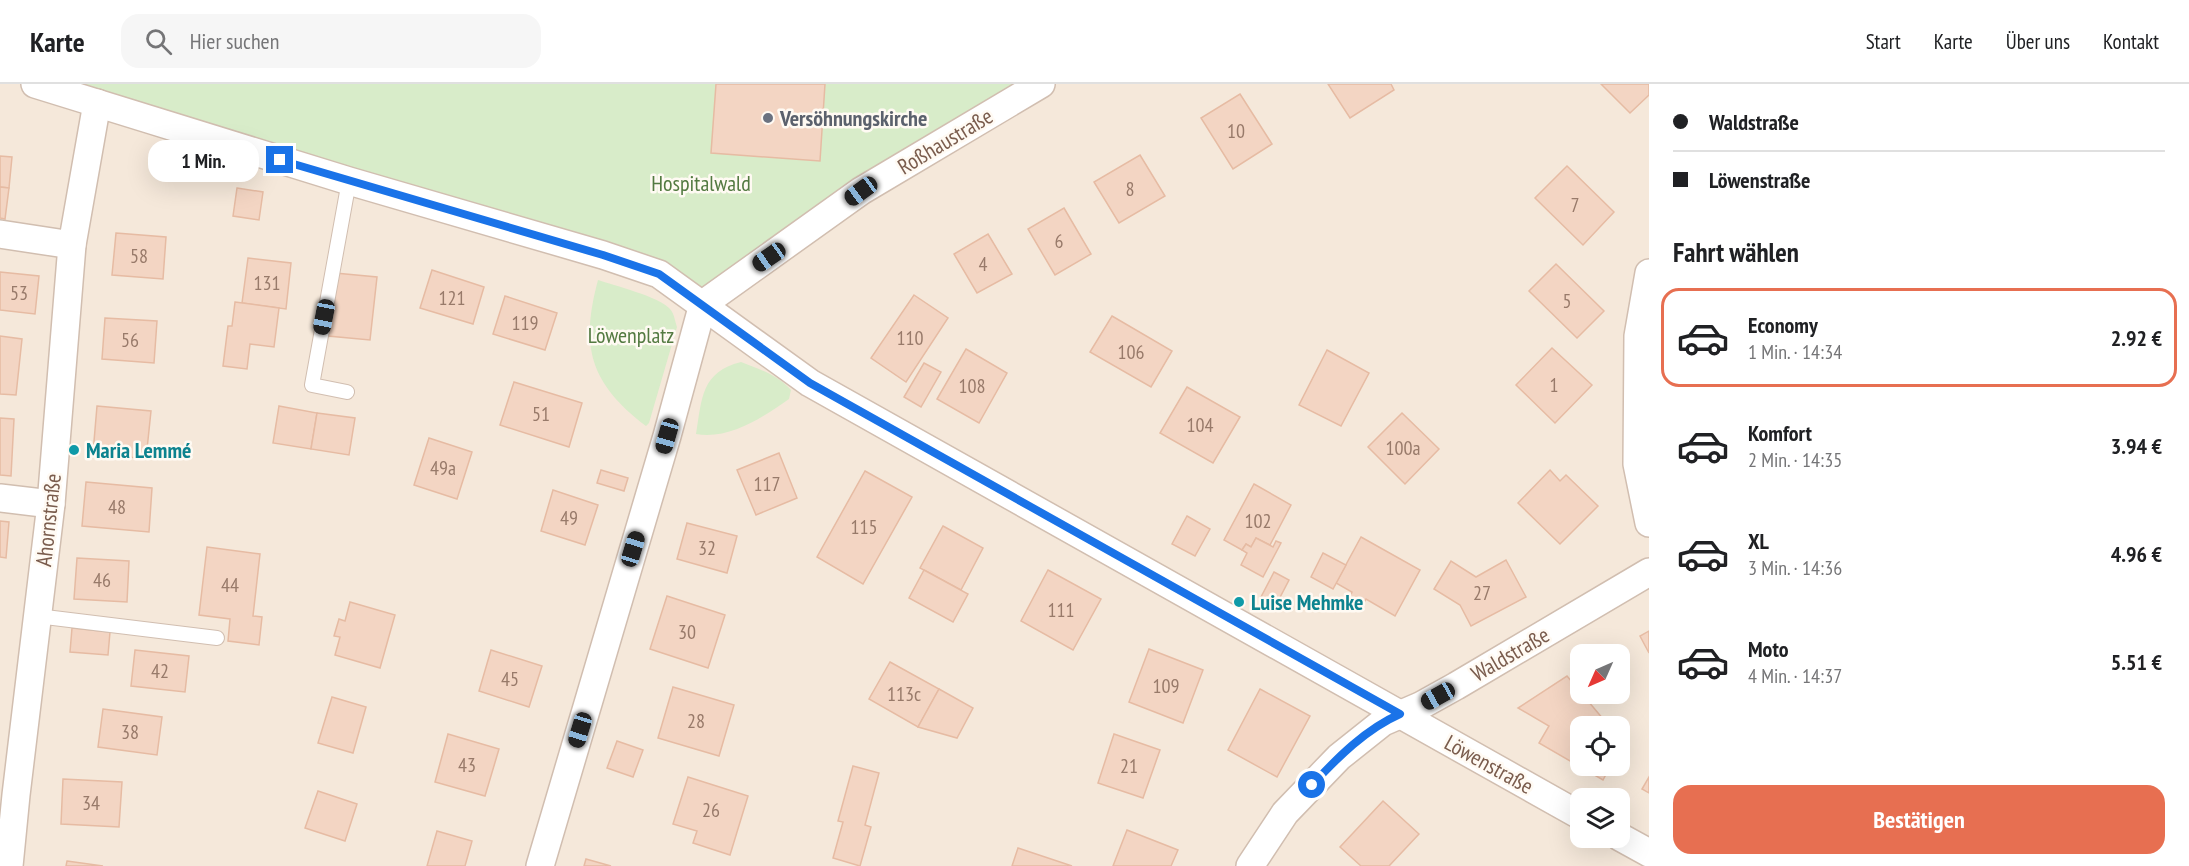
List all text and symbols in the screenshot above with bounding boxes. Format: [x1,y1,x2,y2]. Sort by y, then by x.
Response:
search box [121,14,541,68]
text: Karte [30,23,85,60]
icon: search [142,25,175,58]
text: Hier suchen [190,27,279,55]
text: Start [1866,28,1901,55]
text: Karte [1934,28,1973,55]
text: Über uns [2006,28,2070,55]
text: Kontakt [2103,28,2159,55]
street label: Roßhaustraße [892,102,998,180]
place label: Versöhnungskirche [779,104,927,132]
text: Waldstraße [1709,108,1799,136]
marker: Versöhnungskirche [761,111,775,125]
house number: 10 [1227,118,1245,144]
callout: 1 Min. [148,139,259,181]
route end [266,146,293,173]
text: 1 Min. [181,148,226,174]
text: Löwenstraße [1709,166,1810,194]
park label: Hospitalwald [651,169,751,197]
car [841,173,881,209]
house number: 8 [1126,176,1135,202]
house number: 7 [1571,192,1580,218]
house number: 6 [1055,228,1064,254]
text: Fahrt wählen [1673,235,1799,269]
car [749,239,789,275]
house number: 58 [130,243,148,269]
house number: 4 [979,251,988,277]
house number: 131 [254,270,281,296]
house number: 53 [10,280,28,306]
house number: 121 [439,285,466,311]
house number: 5 [1563,288,1572,314]
car [312,298,336,336]
house number: 119 [512,310,539,336]
icon: car [1676,311,1730,365]
text: Economy [1748,311,1818,339]
park label: Löwenplatz [588,321,674,349]
text: 2.92 € [2111,324,2162,352]
house number: 110 [897,325,924,351]
house number: 56 [121,327,139,353]
house number: 106 [1118,339,1145,365]
text: 1 Min. · 14:34 [1748,339,1842,365]
house number: 1 [1550,372,1559,398]
house number: 108 [959,373,986,399]
house number: 51 [532,401,550,427]
house number: 104 [1187,412,1214,438]
car [653,416,681,456]
icon: car [1676,419,1730,473]
text: Komfort [1748,419,1812,447]
text: 3.94 € [2111,432,2162,460]
house number: 100a [1386,435,1421,461]
place label: Maria Lemmé [86,436,191,464]
marker: Maria Lemmé [67,443,81,457]
text: 2 Min. · 14:35 [1748,447,1842,473]
house number: 49a [430,455,456,481]
house number: 117 [754,471,781,497]
street label: Ahornstraße [29,472,67,568]
house number: 48 [108,494,126,520]
house number: 49 [560,505,578,531]
house number: 102 [1245,508,1272,534]
house number: 115 [851,514,878,540]
icon: car [1676,527,1730,581]
text: XL [1748,527,1769,555]
car [619,529,647,569]
house number: 32 [698,535,716,561]
text: 4.96 € [2111,540,2162,568]
text: 3 Min. · 14:36 [1748,555,1842,581]
house number: 46 [93,567,111,593]
house number: 44 [221,572,239,598]
house number: 27 [1473,580,1491,606]
place label: Luise Mehmke [1251,588,1363,616]
marker: Luise Mehmke [1232,595,1246,609]
house number: 111 [1048,597,1075,623]
house number: 30 [678,619,696,645]
street label: Waldstraße [1466,620,1554,688]
icon: car [1676,635,1730,689]
text: Moto [1748,635,1789,663]
north arrow [1570,644,1630,704]
map controls [1570,644,1630,848]
text: 5.51 € [2111,648,2162,676]
house number: 42 [151,658,169,684]
text: 4 Min. · 14:37 [1748,663,1842,689]
house number: 45 [501,666,519,692]
house number: 109 [1153,673,1180,699]
car [1418,679,1458,713]
house number: 113c [887,681,921,707]
house number: 28 [687,708,705,734]
car [566,710,594,750]
button: locate [1570,716,1630,776]
house number: 38 [121,719,139,745]
street label: Löwenstraße [1440,728,1538,800]
house number: 43 [458,752,476,778]
house number: 21 [1120,753,1138,779]
route start [1298,771,1325,798]
button: Bestätigen [1673,785,2165,854]
button: layers [1570,788,1630,848]
house number: 34 [82,790,100,816]
house number: 26 [702,797,720,823]

